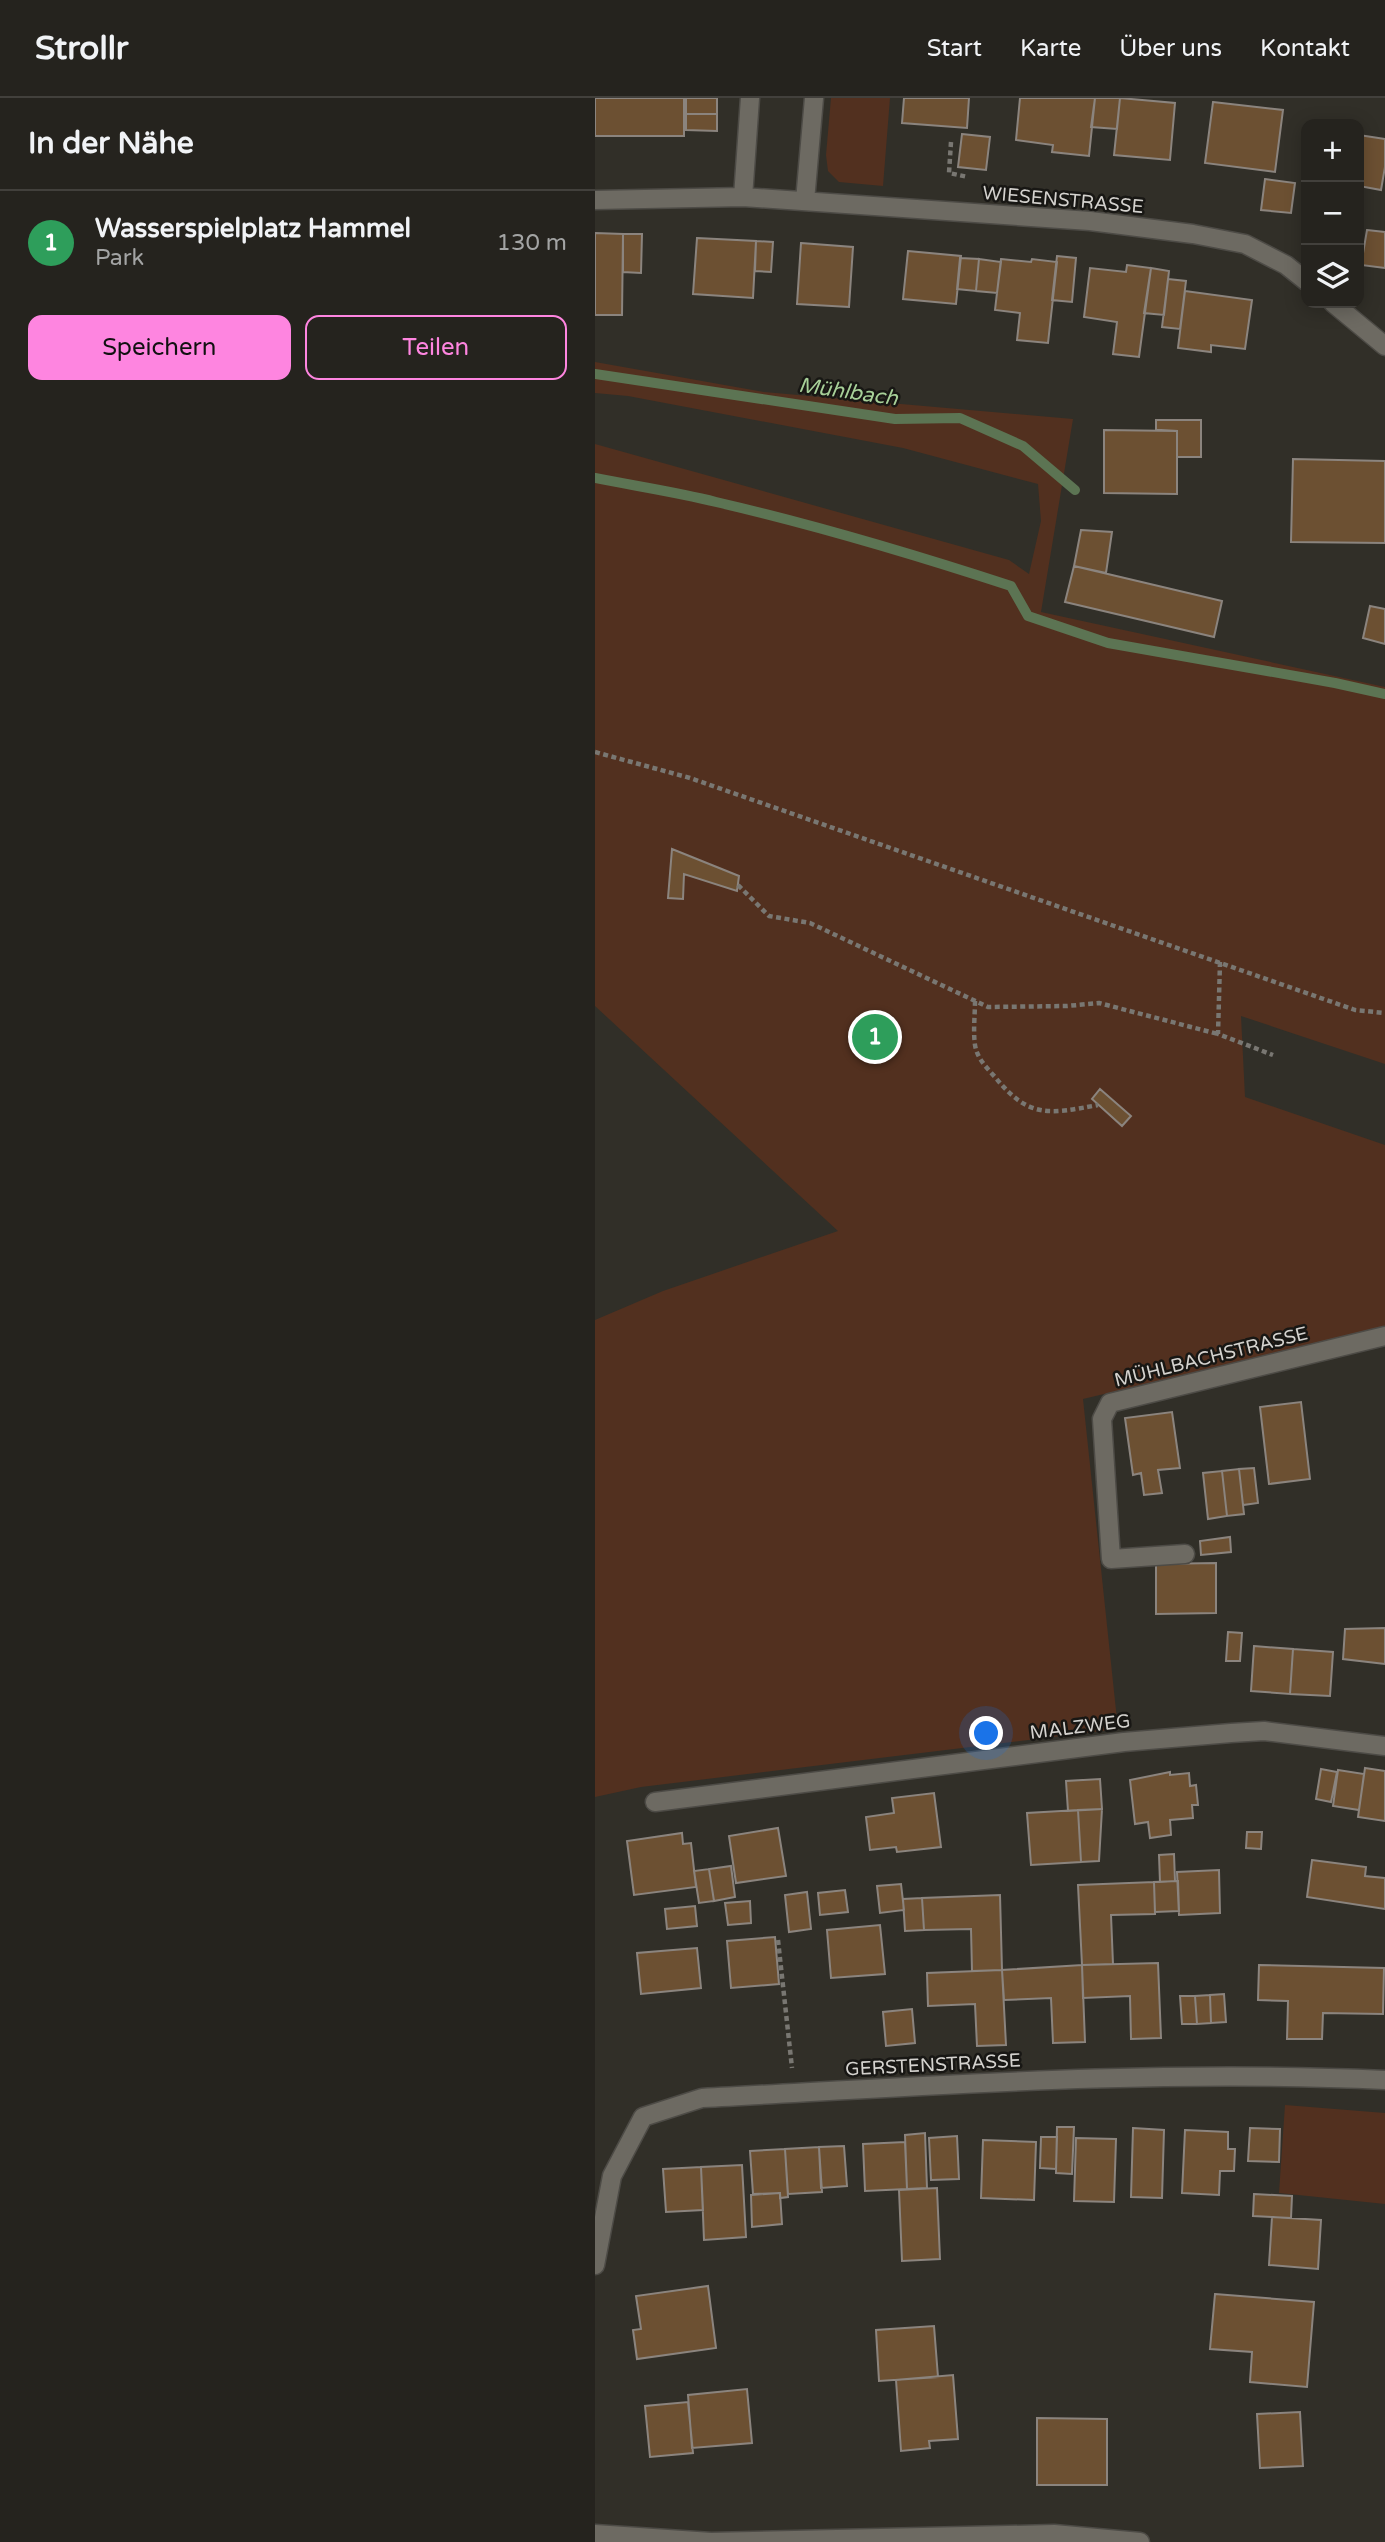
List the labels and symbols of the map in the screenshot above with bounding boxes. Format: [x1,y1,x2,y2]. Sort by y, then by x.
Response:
street label: WIESENSTRASSE [982,182,1144,218]
water label: Mühlbach [797,373,900,411]
pin: 1 [852,1011,898,1063]
street label: MÜHLBACHSTRASSE [1112,1322,1310,1392]
street label: MALZWEG [1028,1710,1132,1744]
your location [969,1716,1003,1750]
street label: GERSTENSTRASSE [845,2049,1021,2081]

